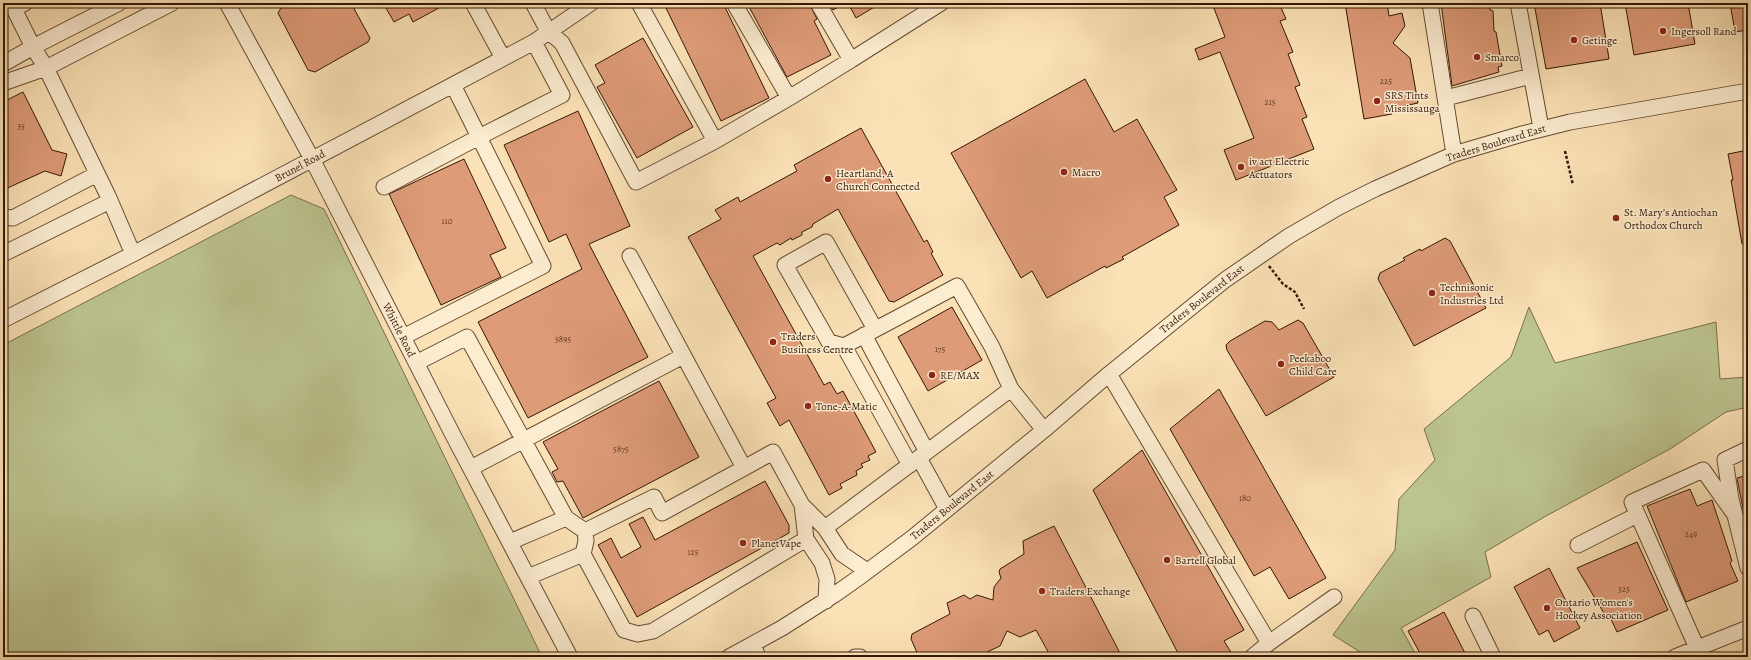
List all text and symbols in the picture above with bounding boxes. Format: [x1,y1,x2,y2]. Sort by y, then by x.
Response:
place label: Ingersoll Rand [1671,24,1737,39]
marker: Ingersoll Rand [1658,26,1668,36]
place label: Getinge [1582,33,1617,48]
marker: Getinge [1569,35,1579,45]
place label: Smarco [1485,50,1520,65]
marker: Smarco [1472,52,1482,62]
house number: 225 [1380,75,1392,87]
place label: SRS Tints Mississauga [1385,88,1441,116]
house number: 215 [1264,96,1276,108]
marker: SRS Tints Mississauga [1372,96,1382,106]
house number: 35 [17,120,25,132]
street label: Traders Boulevard East [1444,121,1548,165]
street label: Brunel Road [272,146,328,186]
place label: iv act Electric Actuators [1248,154,1309,182]
marker: iv act Electric Actuators [1236,162,1246,172]
place label: Macro [1072,165,1101,180]
place label: Heartland, A Church Connected [836,166,920,194]
marker: Macro [1059,167,1069,177]
marker: Heartland, A Church Connected [823,174,833,184]
place label: St. Mary’s Antiochan Orthodox Church [1624,205,1718,233]
marker: St. Mary’s Antiochan Orthodox Church [1611,213,1621,223]
house number: 110 [442,215,453,227]
street label: Traders Boulevard East [1157,261,1248,337]
place label: Technisonic Industries Ltd [1440,280,1504,308]
marker: Technisonic Industries Ltd [1427,288,1437,298]
street label: Whittle Road [378,299,419,360]
place label: Traders Business Centre [781,329,853,357]
house number: 5895 [555,333,571,345]
marker: Traders Business Centre [768,337,778,347]
house number: 175 [935,343,945,355]
place label: Peekaboo Child Care [1289,351,1337,379]
marker: Peekaboo Child Care [1276,359,1286,369]
place label: RE/MAX [940,368,980,383]
marker: RE/MAX [927,370,937,380]
place label: Tone-A-Matic [816,399,877,414]
marker: Tone-A-Matic [803,401,813,411]
house number: 5875 [613,443,629,455]
street label: Traders Boulevard East [907,466,997,543]
house number: 180 [1239,492,1251,504]
house number: 249 [1685,528,1697,540]
place label: PlanetVape [751,536,801,551]
marker: PlanetVape [738,538,748,548]
house number: 125 [687,546,699,558]
place label: Bartell Global [1175,553,1236,568]
marker: Bartell Global [1162,555,1172,565]
house number: 325 [1618,583,1630,595]
place label: Traders Exchange [1050,584,1130,599]
marker: Traders Exchange [1037,586,1047,596]
place label: Ontario Women's Hockey Association [1555,595,1642,623]
marker: Ontario Women's Hockey Association [1542,603,1552,613]

